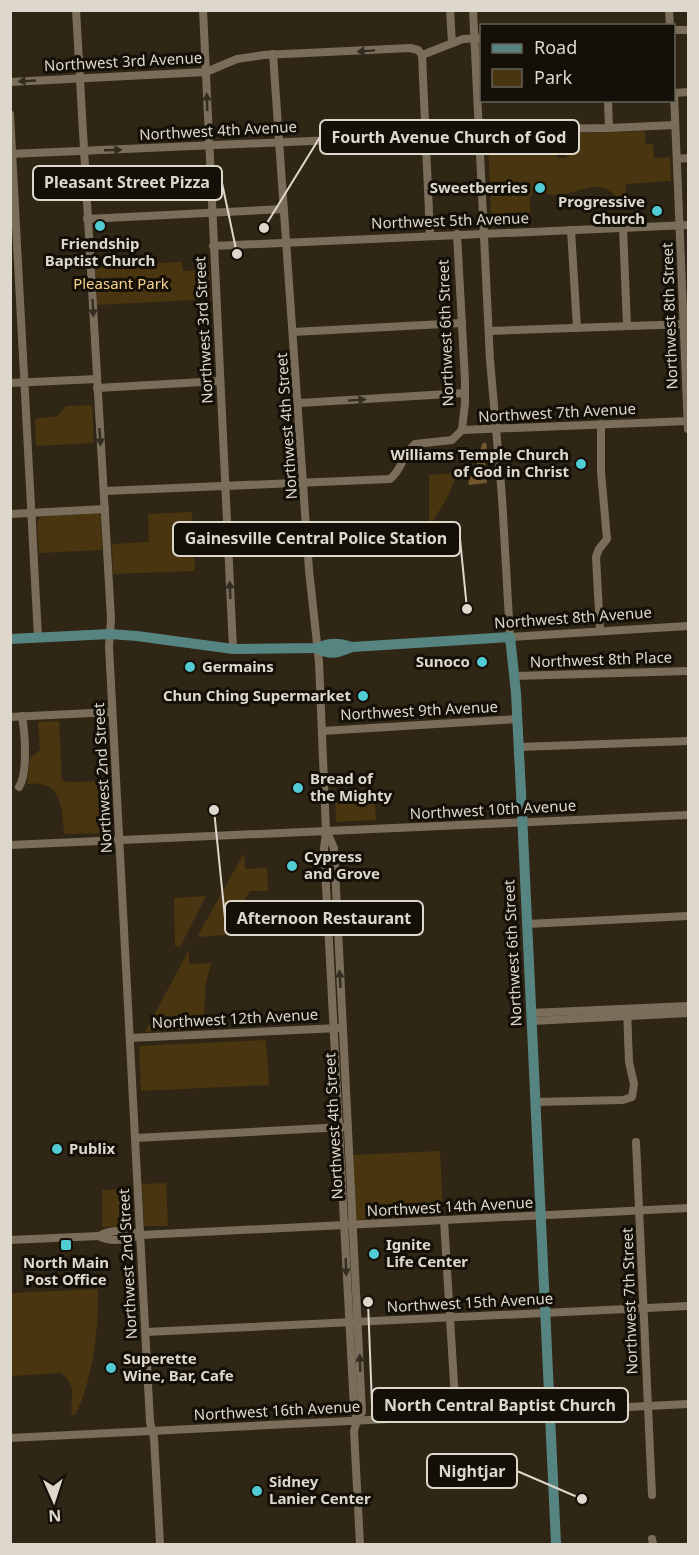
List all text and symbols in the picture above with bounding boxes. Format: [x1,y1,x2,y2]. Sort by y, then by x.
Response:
legend [480,24,675,102]
text: Road [534,35,577,59]
one-way arrow [356,46,375,56]
street label: Northwest 3rd Avenue [43,47,203,75]
text: Park [534,65,572,89]
one-way arrow [17,77,36,86]
one-way arrow [202,92,211,111]
street label: Northwest 4th Avenue [139,116,297,144]
callout: Fourth Avenue Church of God [320,120,579,154]
text: Fourth Avenue Church of God [332,126,566,148]
one-way arrow [103,145,122,154]
callout: Pleasant Street Pizza [33,166,222,200]
text: Pleasant Street Pizza [44,171,210,193]
place label: Sweetberries [430,177,528,197]
marker: Sweetberries [533,181,547,195]
place label: Progressive Church [558,191,645,228]
marker: Progressive Church [650,204,664,218]
street label: Northwest 5th Avenue [371,207,529,233]
marker: Friendship Baptist Church [93,219,107,233]
place label: Friendship Baptist Church [45,233,155,270]
street label: Northwest 8th Street [656,242,682,390]
street label: Northwest 3rd Street [189,255,217,404]
street label: Northwest 6th Street [432,259,458,407]
park label: Pleasant Park [73,273,169,293]
one-way arrow [88,299,97,318]
street label: Northwest 4th Street [271,351,301,500]
one-way arrow [347,395,366,404]
street label: Northwest 7th Avenue [478,398,636,426]
one-way arrow [96,428,105,447]
place label: Williams Temple Church of God in Christ [391,444,569,481]
marker: Williams Temple Church of God in Christ [574,457,588,471]
callout: Gainesville Central Police Station [173,522,460,556]
text: Gainesville Central Police Station [185,527,447,549]
one-way arrow [226,581,235,600]
street label: Northwest 8th Avenue [493,602,652,632]
street label: Northwest 8th Place [530,647,672,671]
place label: Sunoco [416,651,470,671]
marker: Sunoco [475,655,489,669]
place label: Germains [202,656,274,676]
marker: Germains [183,660,197,674]
place label: Chun Ching Supermarket [163,685,351,705]
marker: Chun Ching Supermarket [356,689,370,703]
street label: Northwest 9th Avenue [340,696,498,724]
street label: Northwest 2nd Street [88,702,116,854]
place label: Bread of the Mighty [310,768,392,805]
marker: Bread of the Mighty [291,781,305,795]
street label: Northwest 10th Avenue [409,795,577,823]
place label: Cypress and Grove [304,846,380,883]
marker: Cypress and Grove [285,859,299,873]
street label: Northwest 6th Street [498,878,526,1027]
callout: Afternoon Restaurant [225,901,423,935]
text: Afternoon Restaurant [237,907,411,929]
one-way arrow [336,970,345,989]
street label: Northwest 12th Avenue [151,1004,319,1032]
street label: Northwest 4th Street [319,1051,347,1200]
place label: Publix [69,1138,116,1158]
marker: Publix [50,1142,64,1156]
street label: Northwest 2nd Street [113,1188,141,1340]
street label: Northwest 14th Avenue [366,1192,534,1220]
street label: Northwest 7th Street [616,1227,642,1375]
place label: Ignite Life Center [386,1234,468,1271]
marker: North Main Post Office [59,1238,73,1252]
marker: Ignite Life Center [367,1247,381,1261]
place label: North Main Post Office [23,1252,109,1289]
one-way arrow [341,1258,350,1277]
street label: Northwest 15th Avenue [386,1288,554,1316]
place label: Superette Wine, Bar, Cafe [123,1348,234,1385]
one-way arrow [355,1353,364,1372]
marker: Superette Wine, Bar, Cafe [104,1361,118,1375]
callout: North Central Baptist Church [372,1388,628,1422]
text: North Central Baptist Church [384,1394,616,1416]
street label: Northwest 16th Avenue [193,1396,361,1424]
callout: Nightjar [427,1454,517,1488]
text: Nightjar [439,1460,505,1482]
north arrow [24,1471,84,1531]
place label: Sidney Lanier Center [269,1471,371,1508]
marker: Sidney Lanier Center [250,1484,264,1498]
text: N [48,1505,62,1527]

